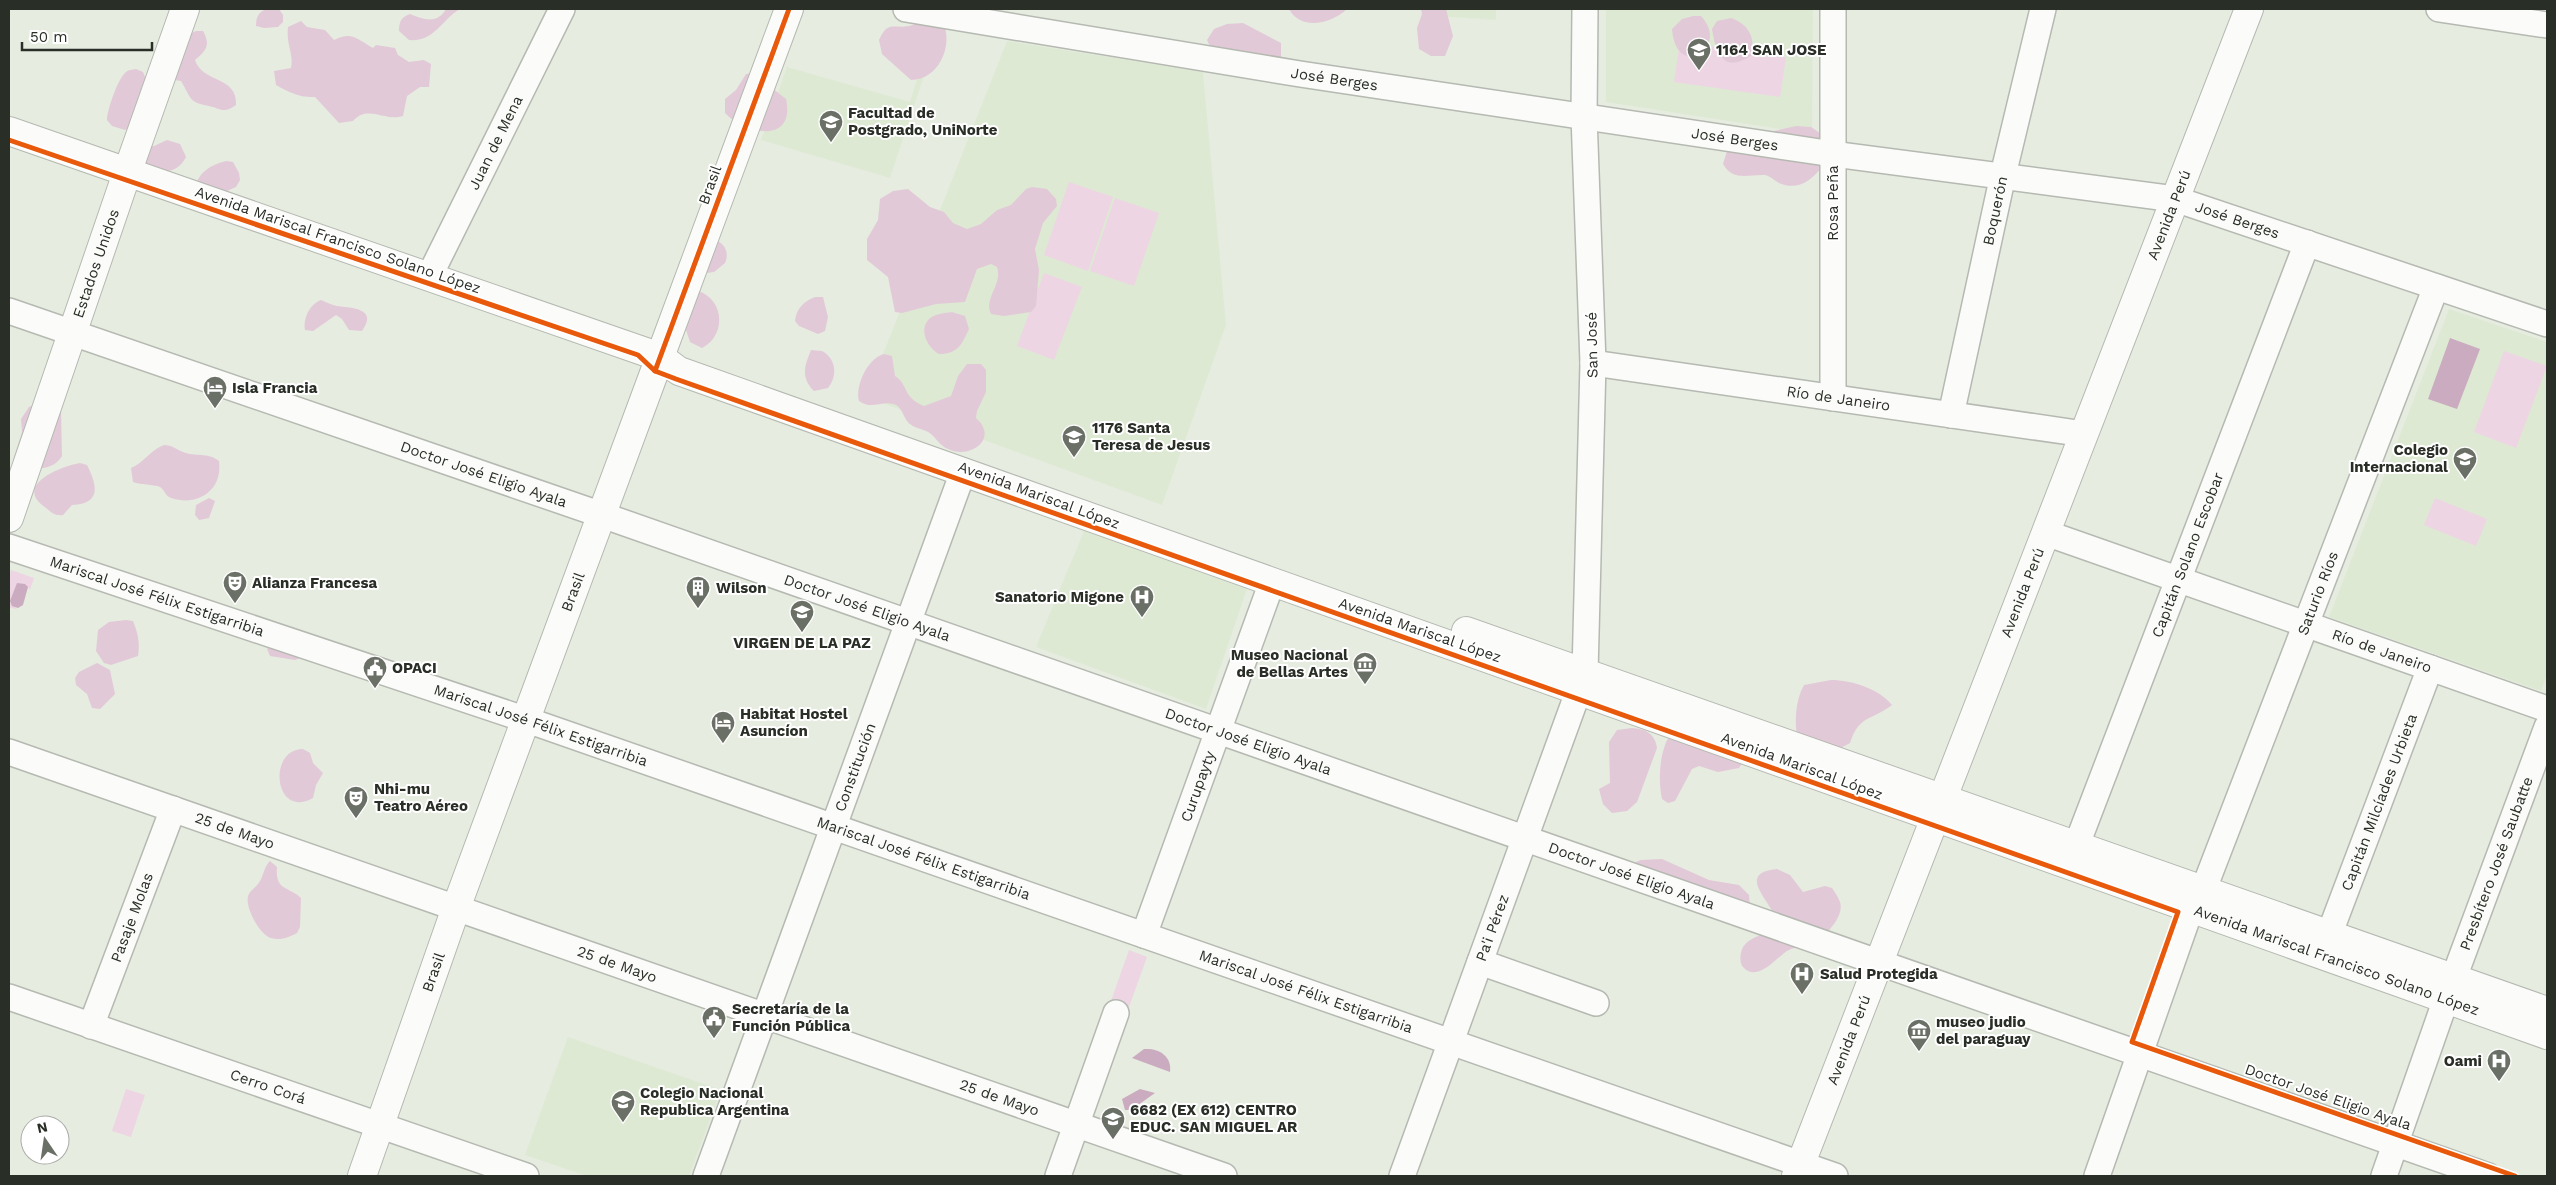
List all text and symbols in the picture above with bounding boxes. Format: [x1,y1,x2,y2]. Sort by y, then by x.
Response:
scale bar [22,20,152,52]
text: 50 m [30,28,67,46]
school or university icon: 1164 SAN JOSE [1686,37,1712,71]
place label: 1164 SAN JOSE [1716,41,1826,59]
street label: José Berges [1289,64,1379,95]
street label: Juan de Mena [465,92,527,193]
place label: Facultad de Postgrado, UniNorte [848,104,998,139]
school or university icon: Facultad de Postgrado, UniNorte [818,109,844,143]
street label: José Berges [1690,124,1780,155]
street label: Brasil [695,162,726,207]
street label: Rosa Peña [1824,165,1842,241]
street label: Avenida Perú [2144,167,2195,262]
street label: Boquerón [1979,174,2012,247]
street label: Avenida Mariscal Francisco Solano López [193,182,483,298]
street label: José Berges [2193,197,2282,242]
street label: Estados Unidos [69,207,123,320]
street label: San José [1582,312,1602,378]
hotel icon: Isla Francia [202,375,228,409]
place label: Isla Francia [232,379,318,397]
street label: Río de Janeiro [1785,382,1891,415]
place label: 1176 Santa Teresa de Jesus [1092,419,1210,454]
school or university icon: 1176 Santa Teresa de Jesus [1061,424,1087,458]
street label: Doctor José Eligio Ayala [398,437,570,511]
place label: Colegio Internacional [2350,441,2448,476]
school or university icon: Colegio Internacional [2452,446,2478,480]
street label: Avenida Mariscal López [956,457,1122,533]
street label: Capitán Solano Escobar [2148,470,2227,640]
street label: Avenida Perú [1997,545,2048,640]
street label: Saturio Ríos [2294,549,2342,638]
street label: Mariscal José Félix Estigarribia [47,552,267,641]
street label: Brasil [557,569,589,614]
theatre icon: Alianza Francesa [222,570,248,604]
street label: Doctor José Eligio Ayala [781,570,953,646]
place label: Alianza Francesa [252,574,377,592]
building icon: Wilson [685,575,711,609]
place label: Wilson [716,579,766,597]
hospital icon: Sanatorio Migone [1129,584,1155,618]
place label: Sanatorio Migone [995,588,1124,606]
street label: Avenida Mariscal López [1336,594,1504,666]
school or university icon: VIRGEN DE LA PAZ [789,599,815,633]
street label: Río de Janeiro [2330,625,2434,677]
place label: VIRGEN DE LA PAZ [733,634,871,652]
place label: Museo Nacional de Bellas Artes [1231,646,1348,681]
museum icon: Museo Nacional de Bellas Artes [1352,651,1378,685]
public building icon: OPACI [362,655,388,689]
place label: OPACI [392,659,437,677]
street label: Mariscal José Félix Estigarribia [432,681,651,771]
street label: Doctor José Eligio Ayala [1163,704,1334,779]
place label: Habitat Hostel Asuncíon [740,705,848,740]
hotel icon: Habitat Hostel Asuncíon [710,710,736,744]
street label: Capitán Milcíades Urbieta [2338,711,2421,893]
street label: Constitución [831,721,880,814]
street label: Avenida Mariscal López [1719,728,1885,804]
street label: Curupayty [1177,748,1219,824]
street label: Presbítero José Saubatte [2456,774,2537,953]
place label: Nhi-mu Teatro Aéreo [374,780,468,815]
theatre icon: Nhi-mu Teatro Aéreo [343,785,369,819]
street label: 25 de Mayo [192,809,277,853]
street label: Mariscal José Félix Estigarribia [814,813,1033,904]
street label: Doctor José Eligio Ayala [1546,838,1718,913]
street label: Pasaje Molas [107,870,157,965]
street label: Pa'i Pérez [1472,892,1513,964]
street label: Avenida Mariscal Francisco Solano López [2192,901,2482,1019]
street label: 25 de Mayo [575,942,659,986]
street label: Mariscal José Félix Estigarribia [1197,946,1416,1037]
street label: Brasil [418,950,449,994]
hospital icon: Salud Protegida [1789,961,1815,995]
place label: Salud Protegida [1820,965,1938,983]
street label: Avenida Perú [1823,992,1874,1087]
place label: Secretaría de la Función Pública [732,1000,850,1035]
public building icon: Secretaría de la Función Pública [701,1005,727,1039]
place label: museo judio del paraguay [1936,1013,2031,1048]
museum icon: museo judio del paraguay [1906,1018,1932,1052]
hospital icon: Oami [2486,1048,2512,1082]
place label: Oami [2444,1052,2482,1070]
street label: Doctor José Eligio Ayala [2242,1060,2414,1134]
street label: Cerro Corá [228,1065,309,1108]
street label: 25 de Mayo [957,1075,1042,1120]
place label: Colegio Nacional Republica Argentina [640,1084,789,1119]
school or university icon: Colegio Nacional Republica Argentina [610,1089,636,1123]
place label: 6682 (EX 612) CENTRO EDUC. SAN MIGUEL AR [1130,1101,1298,1136]
school or university icon: 6682 (EX 612) CENTRO EDUC. SAN MIGUEL AR [1100,1106,1126,1140]
north arrow [20,1115,70,1165]
text: N [35,1118,49,1136]

